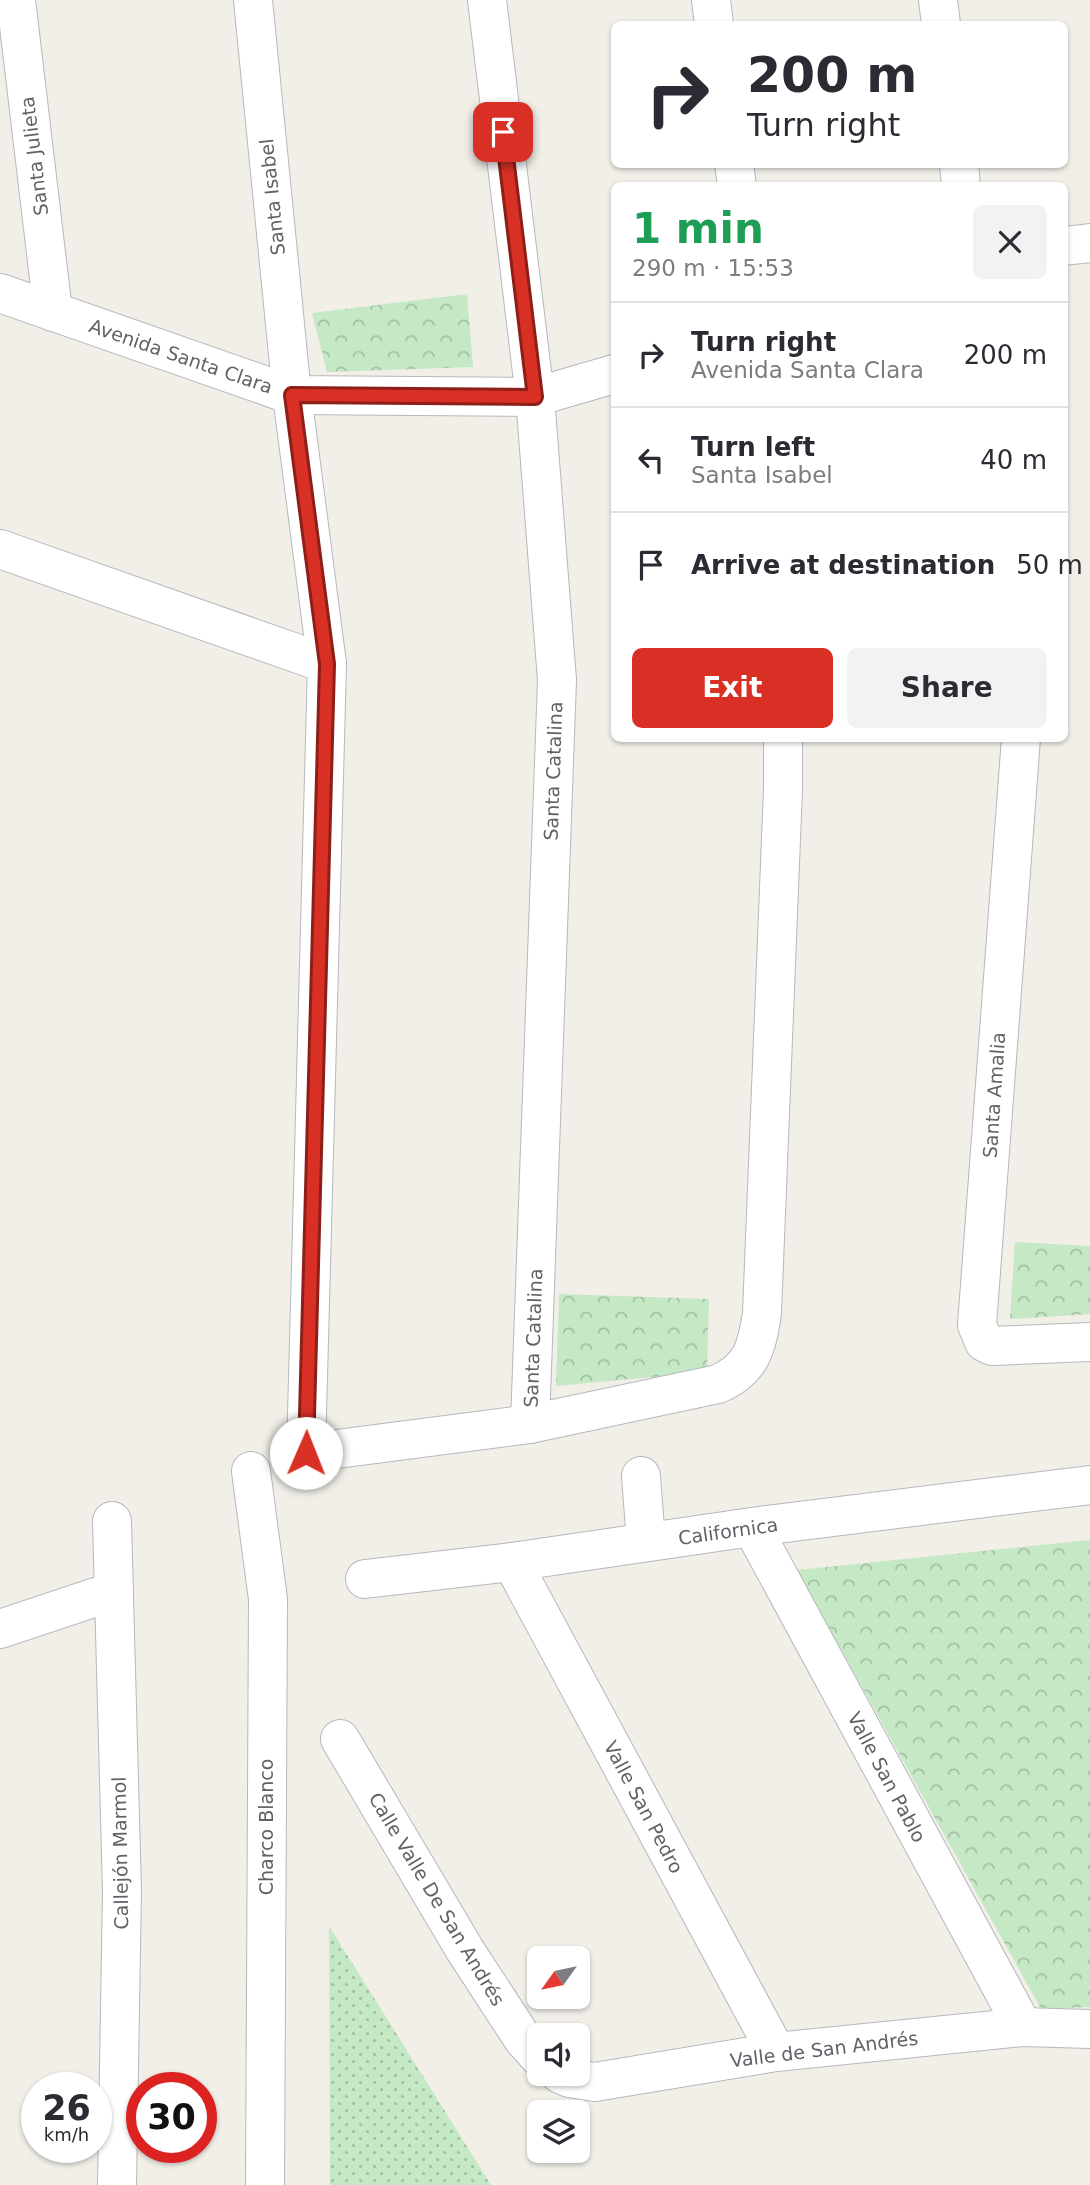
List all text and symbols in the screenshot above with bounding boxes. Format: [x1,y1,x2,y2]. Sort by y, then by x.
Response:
text: 200 m [747,47,917,104]
icon: right [632,49,723,140]
street label: Santa Julieta [16,95,52,217]
pin [473,102,533,162]
text: Turn right [747,106,900,144]
icon: arrive [484,113,522,151]
street label: Santa Isabel [255,138,289,256]
text: 1 min [632,204,764,253]
button: close [973,205,1047,279]
text: 290 m · 15:53 [632,255,794,281]
street label: Avenida Santa Clara [86,314,276,398]
text: Turn right [691,327,836,357]
icon: right [632,336,670,374]
text: 200 m [964,340,1047,370]
text: Avenida Santa Clara [691,357,924,383]
text: Turn left [691,432,815,462]
icon: left [632,441,670,479]
text: 40 m [980,445,1047,475]
text: Santa Isabel [691,462,833,488]
icon: arrive [632,546,670,584]
text: Arrive at destination [691,550,995,580]
text: 50 m [1016,550,1083,580]
button: Exit [632,648,833,728]
button: Share [847,648,1047,728]
street label: Santa Catalina [540,701,566,841]
street label: Santa Amalia [979,1031,1009,1159]
street label: Santa Catalina [520,1268,546,1408]
position arrow [269,1416,343,1490]
street label: Californica [677,1513,779,1549]
street label: Valle San Pablo [843,1708,931,1846]
street label: Valle San Pedro [600,1737,688,1877]
street label: Charco Blanco [255,1759,277,1895]
street label: Callejón Marmol [108,1776,132,1930]
street label: Calle Valle De San Andrés [365,1788,509,2010]
north arrow [527,1946,590,2009]
map controls [527,1946,590,2163]
button: sound [527,2023,590,2086]
street label: Valle de San Andrés [729,2027,919,2071]
speed limit sign: 30 [126,2072,217,2163]
text: 26 [42,2088,91,2128]
button: layers [527,2100,590,2163]
text: km/h [44,2124,89,2145]

